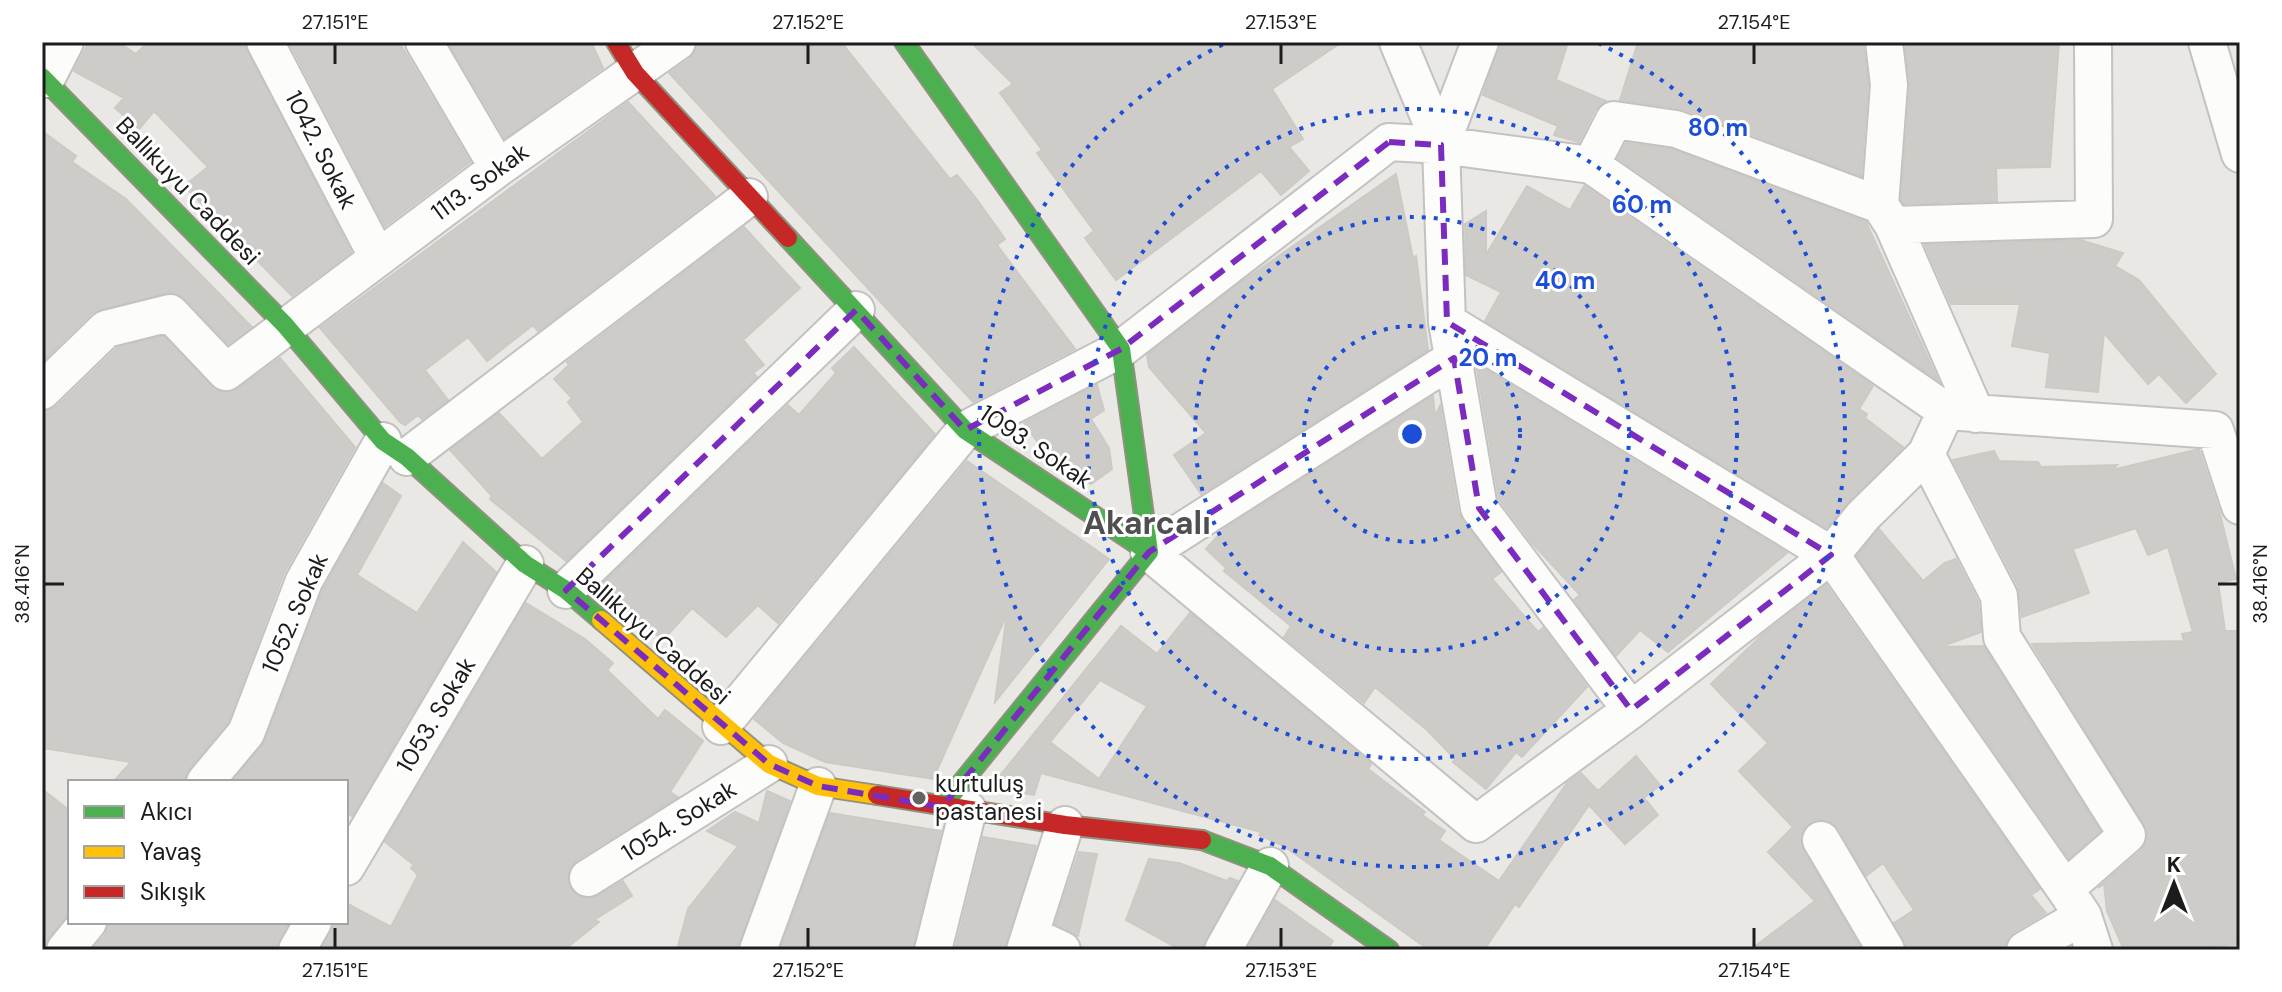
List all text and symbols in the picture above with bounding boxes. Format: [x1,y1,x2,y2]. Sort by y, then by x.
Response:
text: 27.151°E [302,9,369,35]
text: 27.152°E [772,9,844,35]
text: 27.153°E [1245,9,1317,35]
text: 27.154°E [1718,9,1790,35]
street label: 1042. Sokak [278,85,364,214]
street label: Ballıkuyu Caddesi [110,110,267,271]
text: 80 m [1688,112,1748,143]
street label: 1113. Sokak [425,136,535,227]
text: 60 m [1612,189,1672,220]
text: 40 m [1535,265,1595,296]
text: 20 m [1459,342,1517,373]
street label: 1093. Sokak [974,398,1099,496]
centre of rings [1398,420,1426,448]
district label: Akarcalı [1083,502,1211,544]
text: 38.416°N [9,544,35,624]
text: 38.416°N [2247,544,2273,624]
street label: 1052. Sokak [254,548,335,678]
street label: Ballıkuyu Caddesi [570,560,737,711]
street label: 1053. Sokak [389,651,482,778]
place label: kurtuluş pastanesi [935,768,1042,827]
street label: 1054. Sokak [616,773,742,868]
legend [68,780,348,924]
marker: kurtuluş pastanesi [910,789,928,807]
text: Akıcı [140,796,192,827]
text: Yavaş [140,836,202,867]
north arrow [2134,844,2214,924]
text: K [2167,850,2181,879]
text: Sıkışık [140,876,206,907]
text: 27.151°E [302,957,369,983]
text: 27.152°E [772,957,844,983]
text: 27.153°E [1245,957,1317,983]
text: 27.154°E [1718,957,1790,983]

